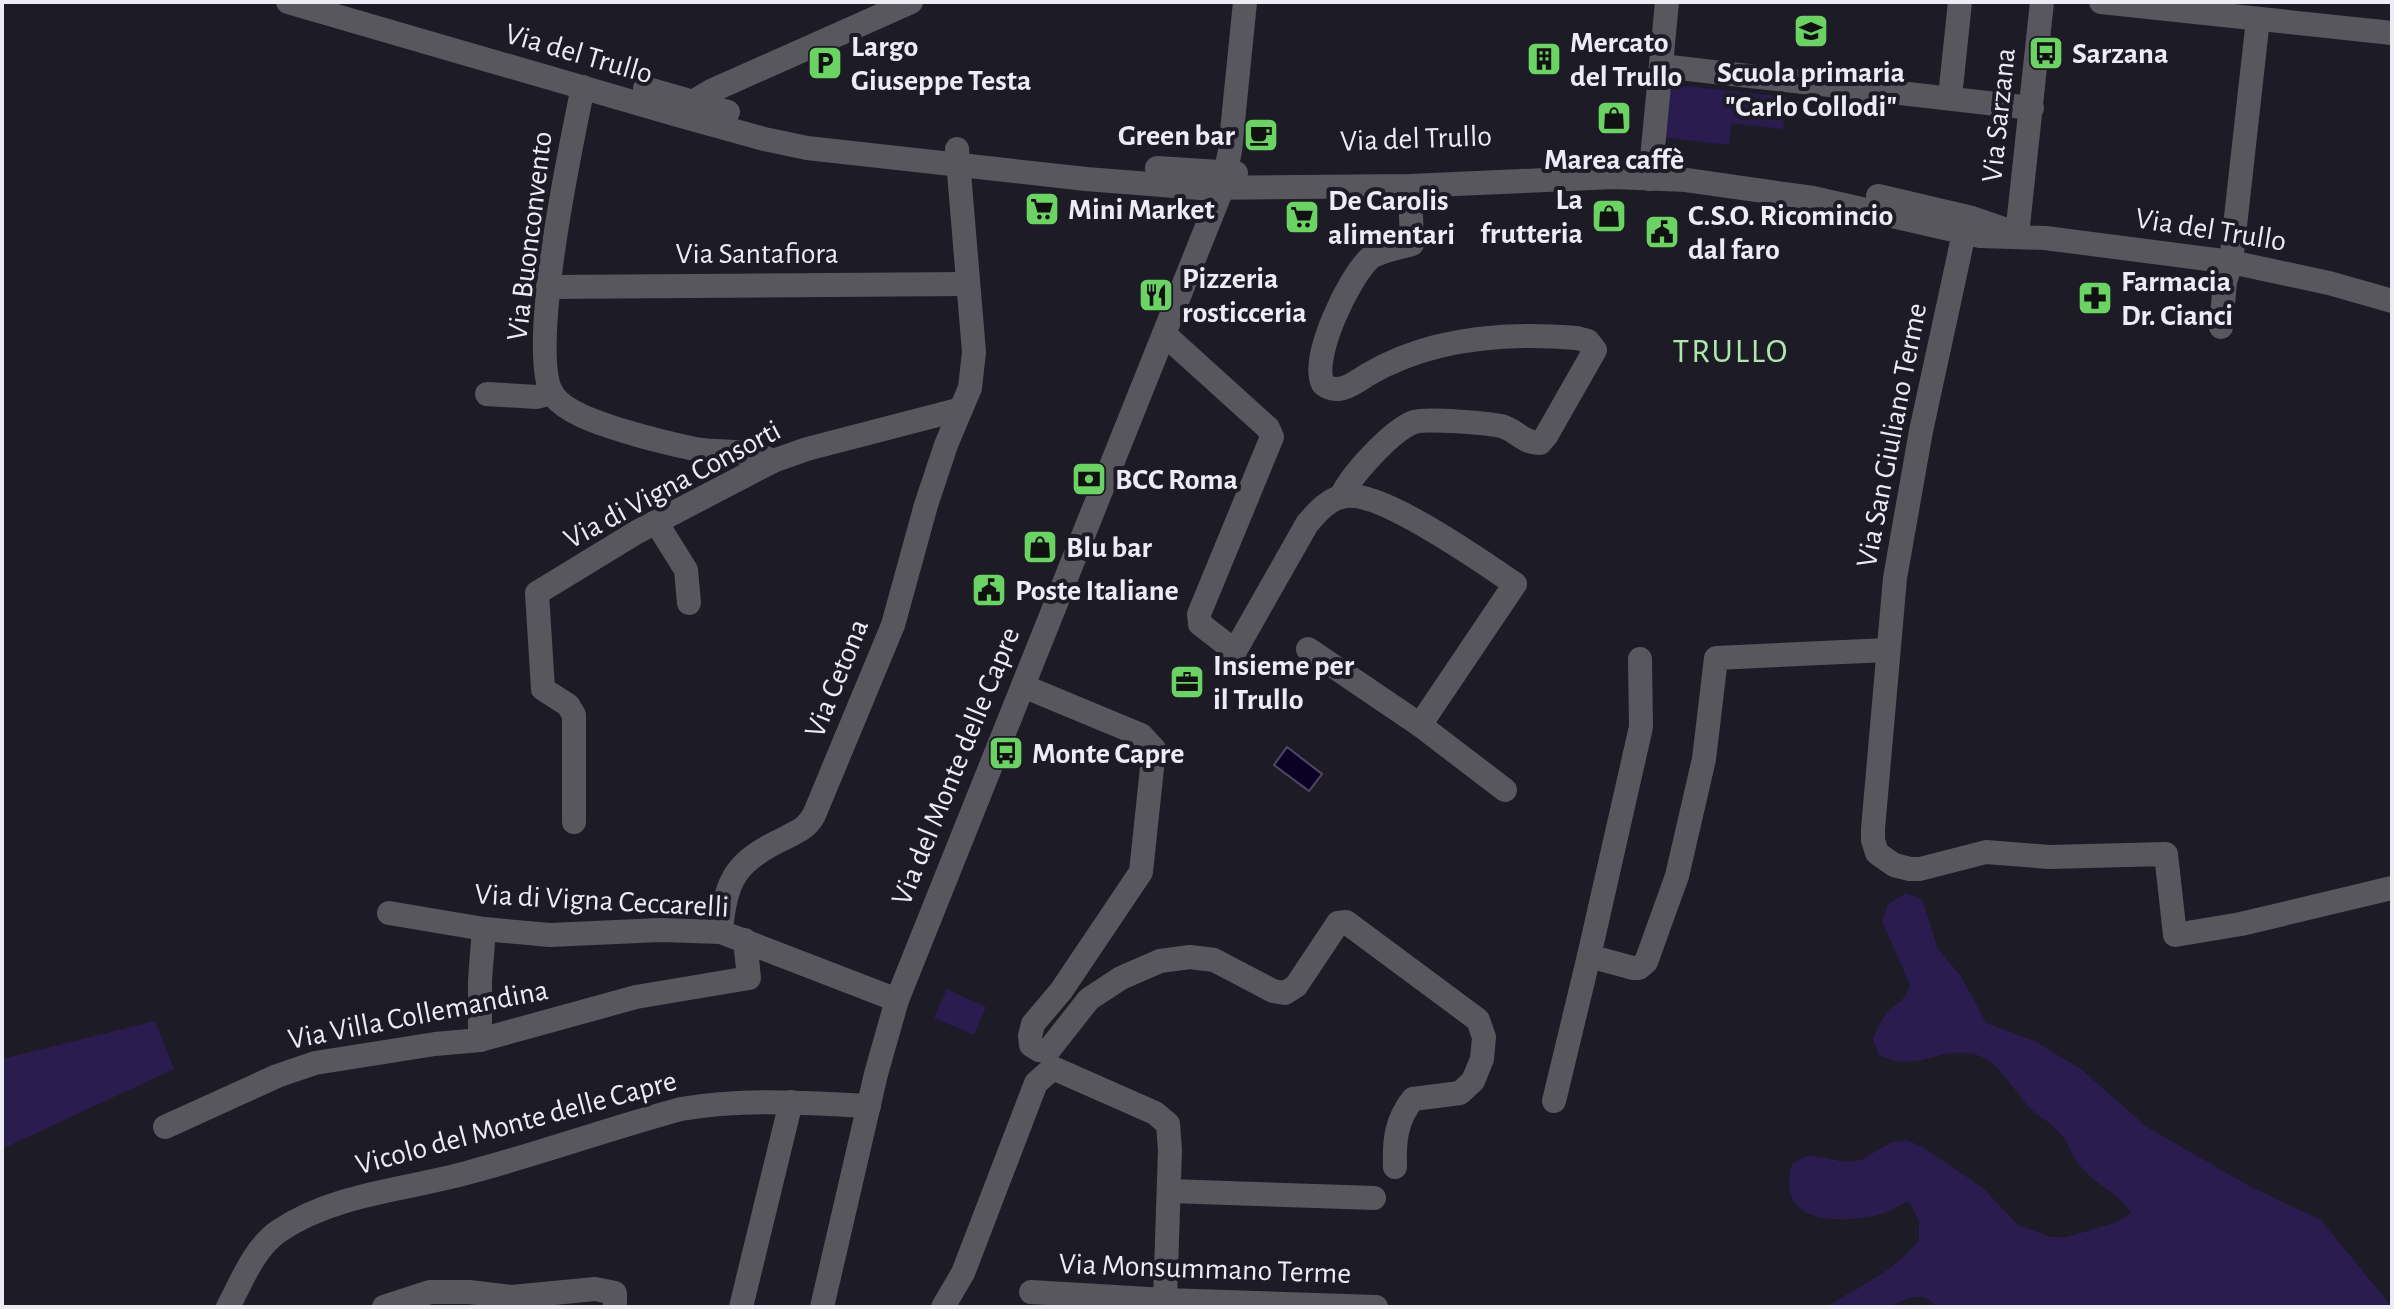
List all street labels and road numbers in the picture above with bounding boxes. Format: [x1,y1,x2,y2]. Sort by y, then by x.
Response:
street label: Via del Trullo [502,19,656,89]
street label: Via Sarzana [1977,46,2021,184]
street label: Via del Trullo [1340,121,1493,157]
street label: Via Buonconvento [502,130,558,342]
street label: Via del Trullo [2133,203,2288,257]
street label: Via Santafiora [675,239,839,269]
street label: Via San Giuliano Terme [1852,301,1932,570]
street label: Via di Vigna Consorti [559,415,786,555]
street label: Via Cetona [800,615,874,742]
street label: Via del Monte delle Capre [886,623,1025,909]
street label: Via di Vigna Ceccarelli [474,879,730,923]
street label: Via Villa Collemandina [286,975,551,1055]
street label: Vicolo del Monte delle Capre [352,1066,680,1180]
street label: Via Monsummano Terme [1058,1249,1352,1289]

